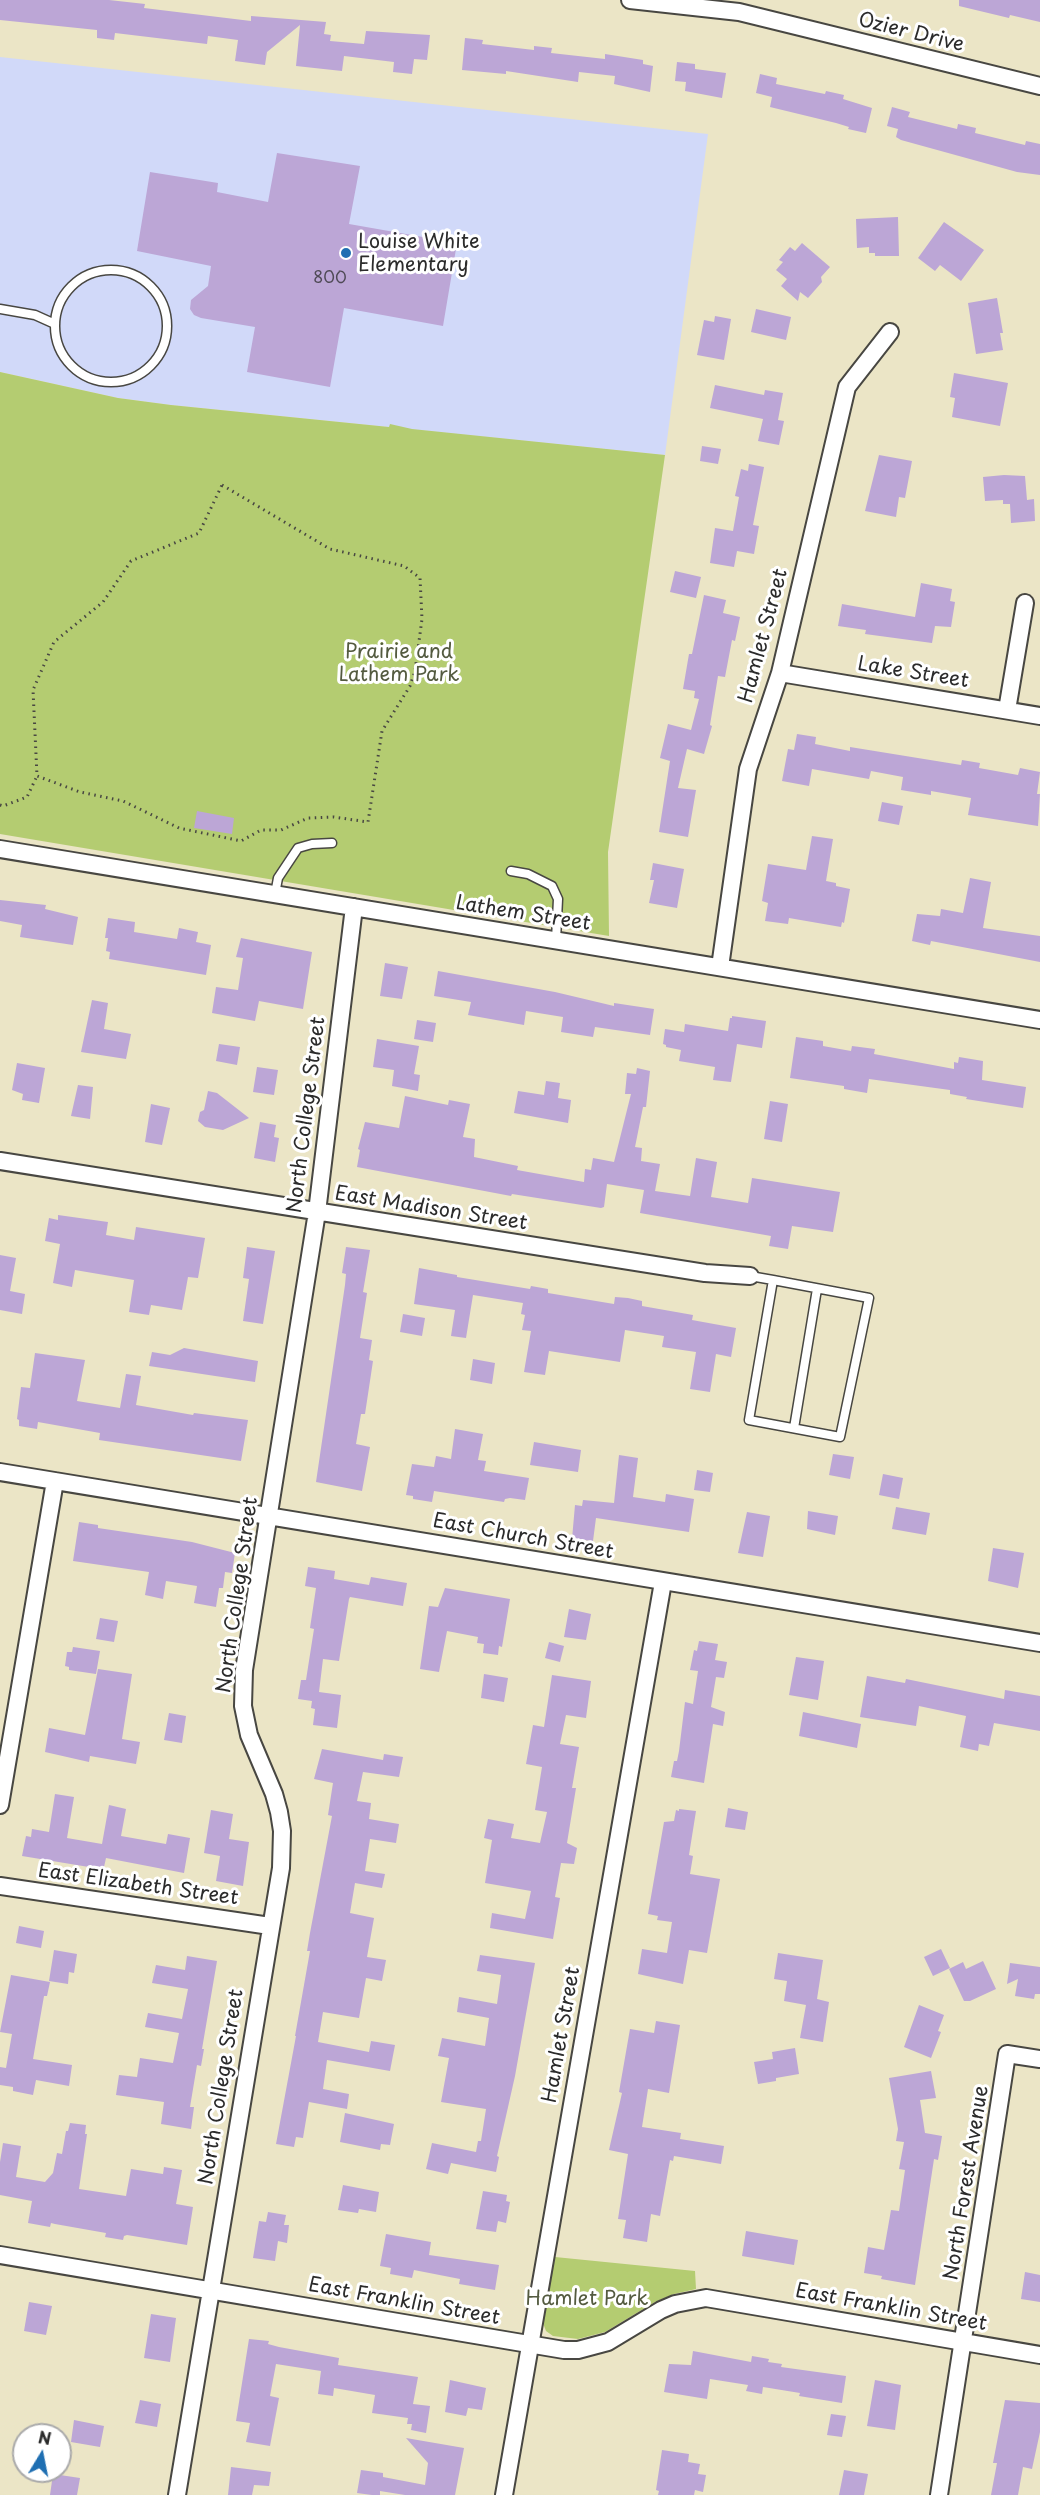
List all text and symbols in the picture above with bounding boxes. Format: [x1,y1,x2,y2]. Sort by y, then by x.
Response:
street label: Ozier Drive [856,8,966,58]
place label: Louise White Elementary [358,230,480,277]
marker: Louise White Elementary [339,246,353,260]
house number: 800 [313,269,347,289]
street label: Hamlet Street [735,566,793,706]
park label: Prairie and Lathem Park [338,640,460,687]
street label: Lake Street [856,652,970,694]
street label: Lathem Street [454,892,592,936]
street label: North College Street [283,1015,331,1215]
street label: East Madison Street [333,1182,529,1236]
street label: North College Street [212,1495,264,1695]
street label: East Church Street [431,1509,615,1565]
street label: East Elizabeth Street [36,1859,240,1911]
street label: Hamlet Street [538,1965,586,2105]
street label: North College Street [195,1987,249,2187]
street label: North Forest Avenue [940,2084,994,2282]
street label: East Franklin Street [306,2273,502,2331]
street label: East Franklin Street [793,2279,989,2337]
park label: Hamlet Park [526,2287,648,2311]
north arrow [12,2423,72,2483]
text: N [36,2424,53,2450]

